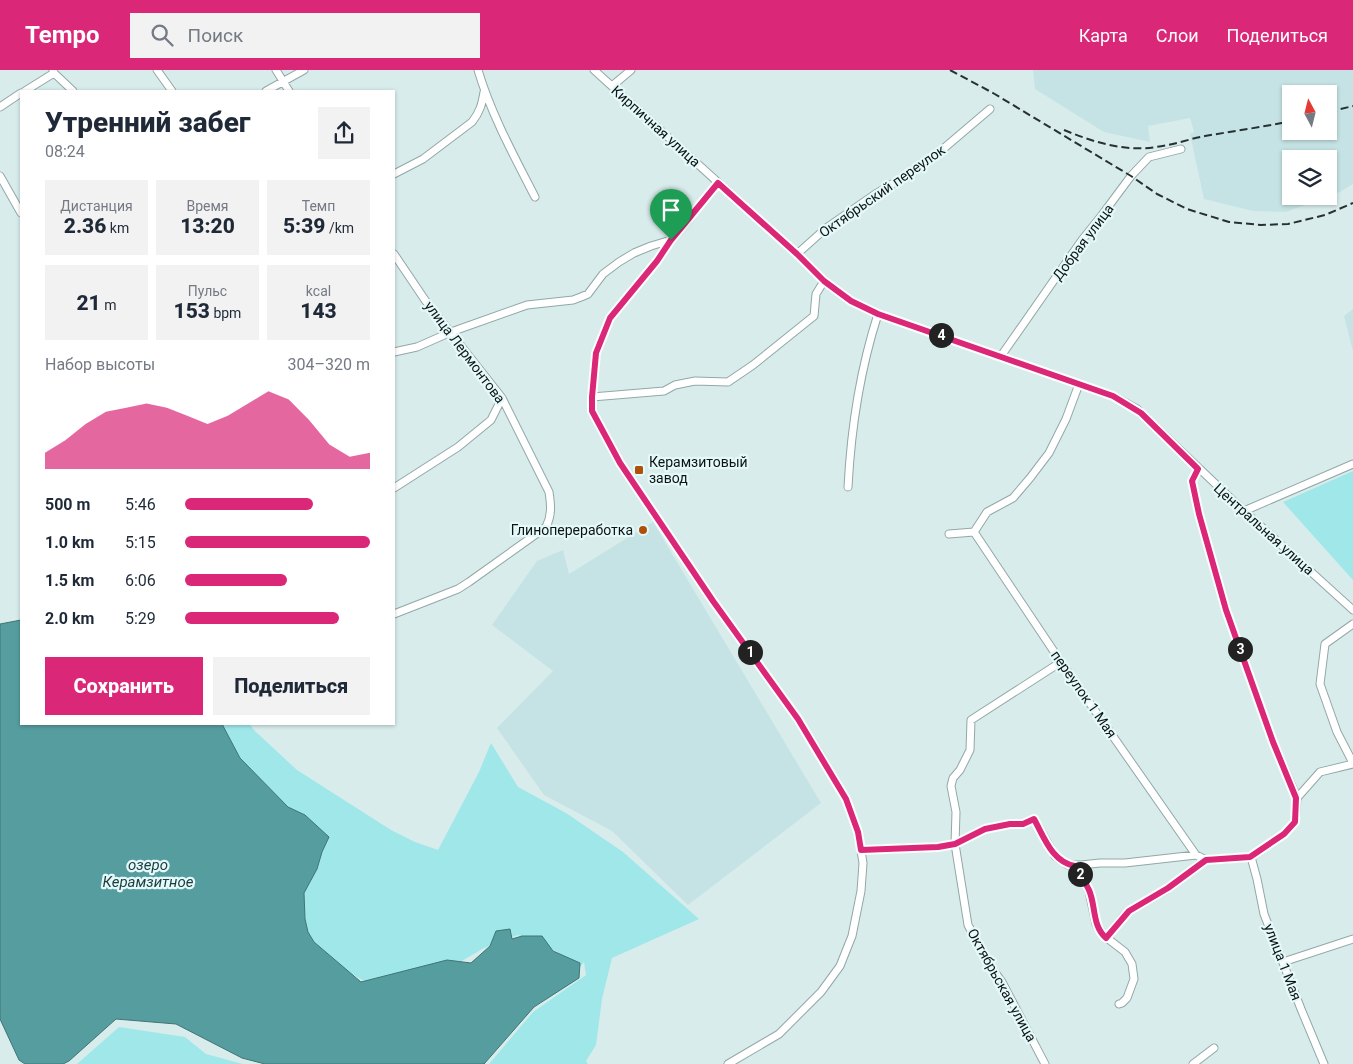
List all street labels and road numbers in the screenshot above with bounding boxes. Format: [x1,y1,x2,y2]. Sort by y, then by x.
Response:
street label: Кирпичная улица [608,82,704,170]
street label: Октябрьский переулок [816,141,948,241]
street label: Добрая улица [1049,201,1117,283]
street label: улица Лермонтова [421,298,509,406]
street label: Центральная улица [1211,480,1317,578]
street label: переулок 1 Мая [1048,647,1120,741]
street label: улица 1 Мая [1261,921,1305,1003]
street label: Октябрьская улица [964,926,1040,1044]

